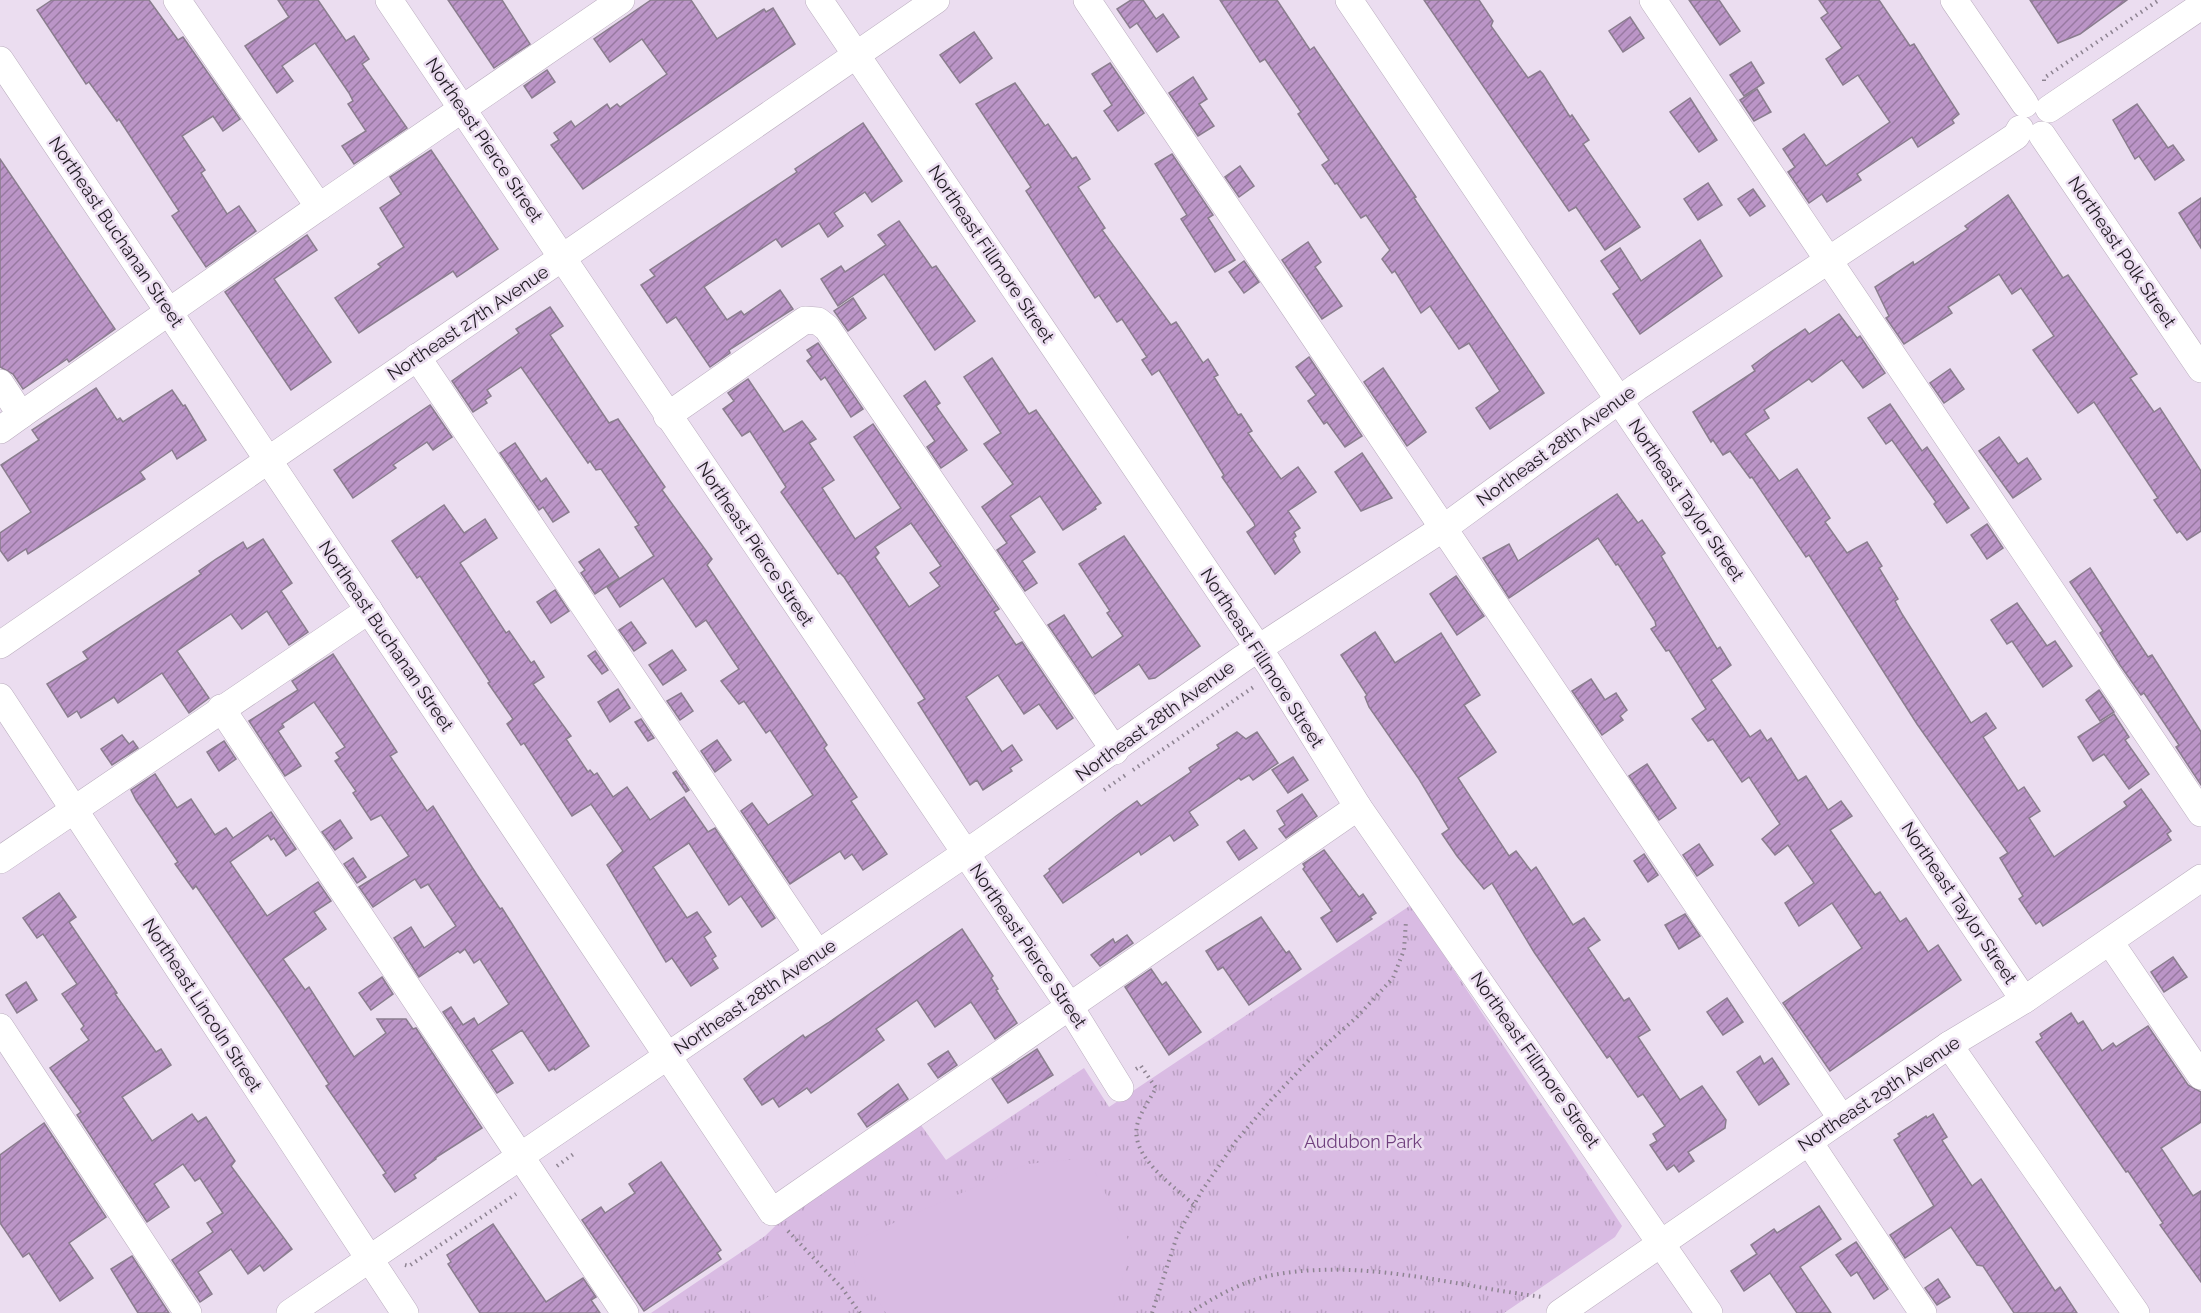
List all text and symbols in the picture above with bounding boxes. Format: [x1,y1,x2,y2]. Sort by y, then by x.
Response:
street label: Northeast Pierce Street [422,54,547,226]
street label: Northeast Buchanan Street [45,133,188,331]
street label: Northeast Fillmore Street [924,161,1059,346]
street label: Northeast Polk Street [2064,172,2181,331]
street label: Northeast 27th Avenue [383,261,553,384]
street label: Northeast 28th Avenue [1472,381,1639,510]
street label: Northeast Taylor Street [1624,415,1748,585]
street label: Northeast Pierce Street [693,458,818,630]
street label: Northeast Buchanan Street [315,537,458,735]
street label: Northeast Fillmore Street [1197,564,1328,751]
street label: Northeast 28th Avenue [1071,656,1238,785]
street label: Northeast Taylor Street [1897,818,2021,988]
street label: Northeast Pierce Street [966,860,1091,1032]
street label: Northeast Lincoln Street [139,914,266,1095]
street label: Northeast 28th Avenue [670,934,840,1059]
street label: Northeast Fillmore Street [1467,968,1604,1152]
street label: Northeast 29th Avenue [1794,1031,1964,1156]
park label: Audubon Park [1304,1131,1423,1152]

